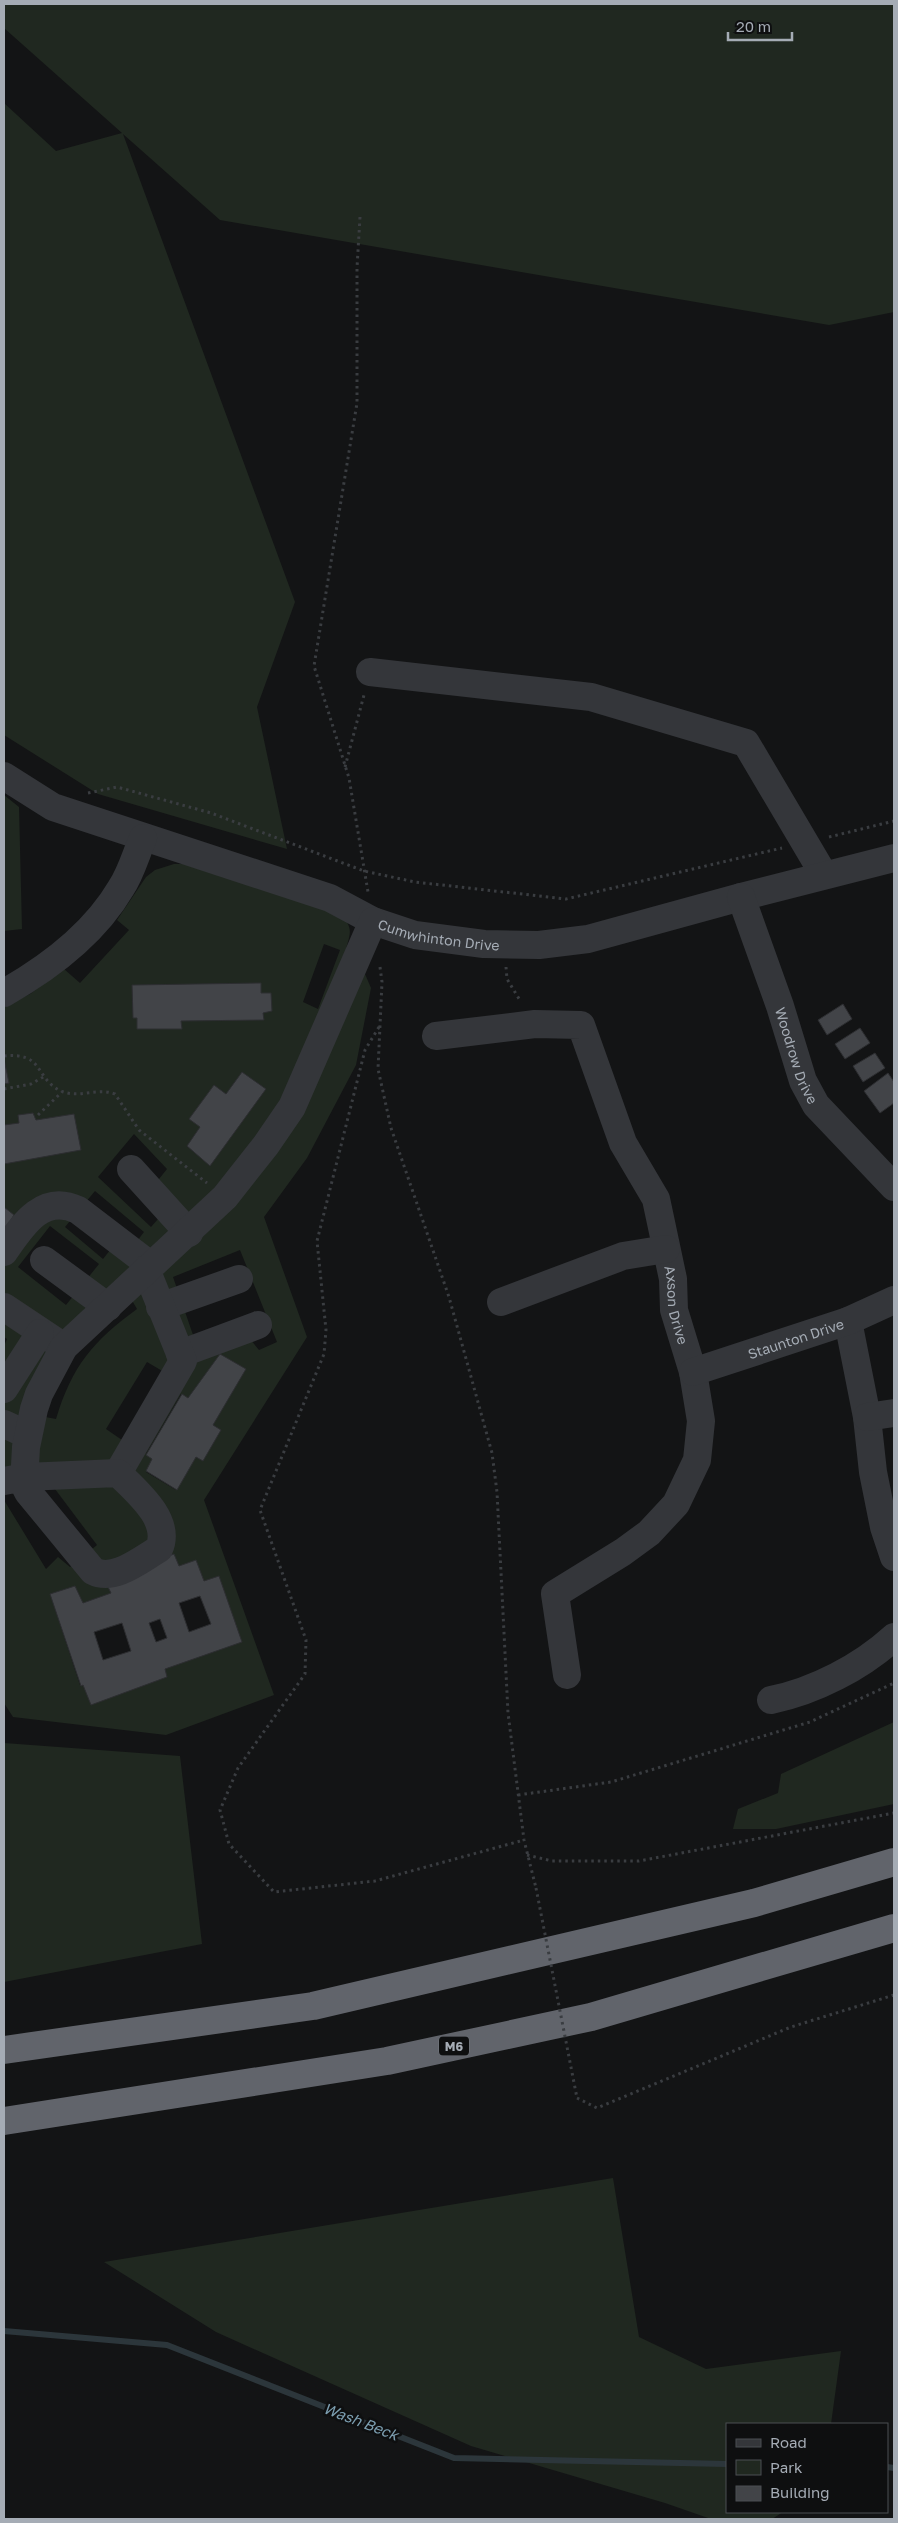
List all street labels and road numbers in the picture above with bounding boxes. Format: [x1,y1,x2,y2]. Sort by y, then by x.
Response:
street label: Cumwhinton Drive [376,915,500,953]
street label: Woodrow Drive [772,1005,822,1107]
street label: Axson Drive [662,1264,692,1346]
street label: Staunton Drive [745,1315,846,1362]
road number: M6 [439,2036,469,2056]

